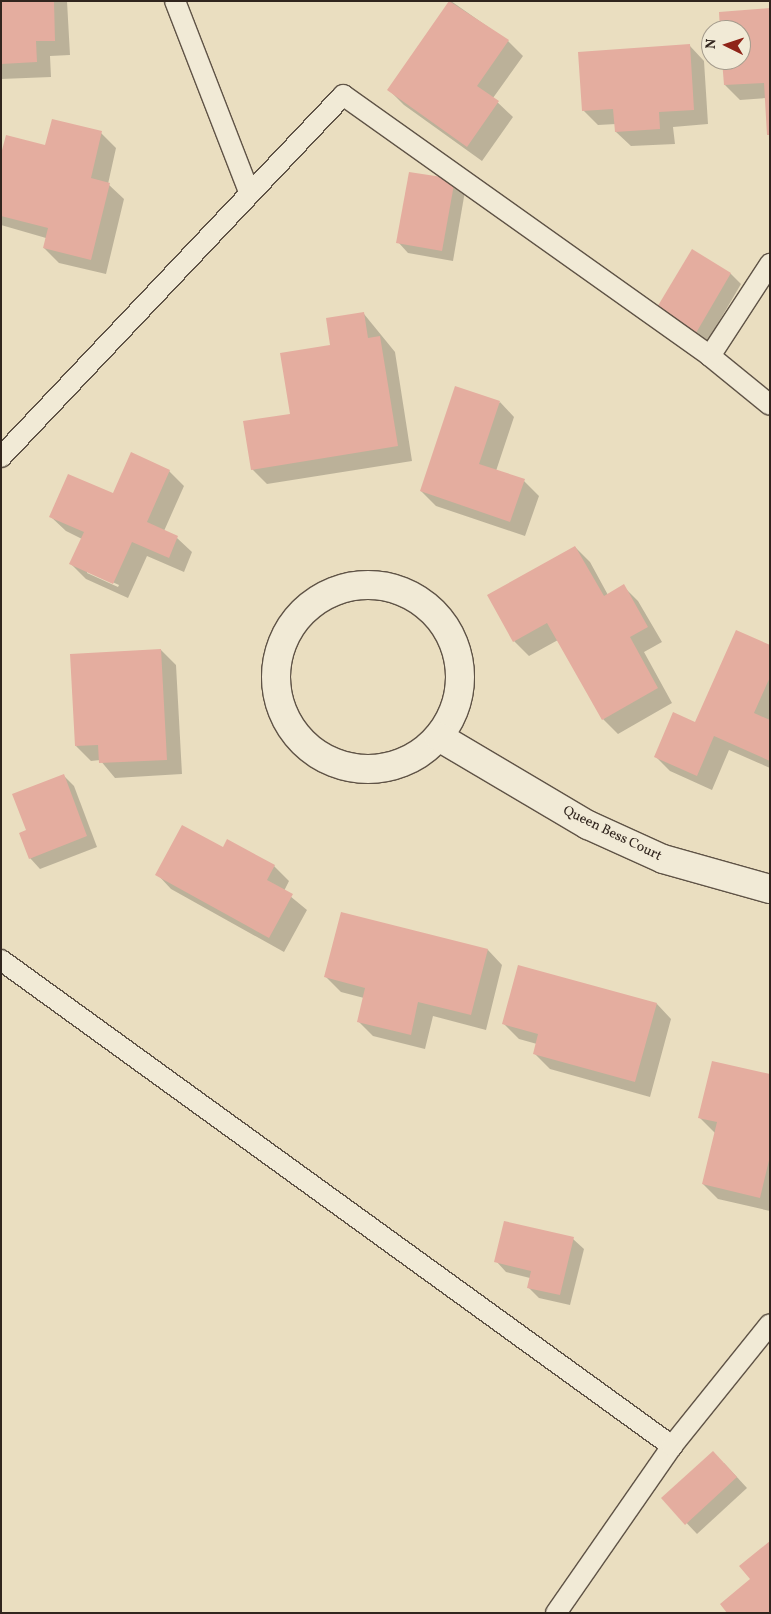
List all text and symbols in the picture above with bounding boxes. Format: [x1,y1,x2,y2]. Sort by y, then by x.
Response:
north arrow [701,20,751,70]
text: N [702,38,721,50]
street label: Queen Bess Court [560,803,664,865]

